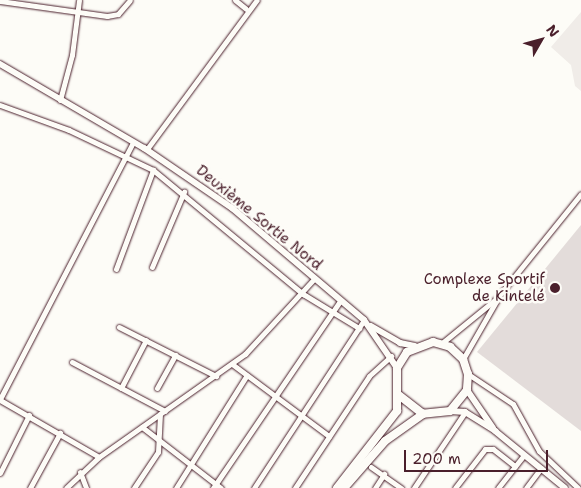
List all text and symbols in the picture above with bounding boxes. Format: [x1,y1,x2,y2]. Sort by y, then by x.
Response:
north arrow [516,15,566,65]
text: N [542,21,563,41]
street label: Deuxième Sortie Nord [192,162,326,274]
place label: Complexe Sportif de Kintelé [424,270,545,305]
marker: Complexe Sportif de Kintelé [549,282,561,294]
scale bar [406,440,550,472]
text: 200 m [412,449,461,469]

